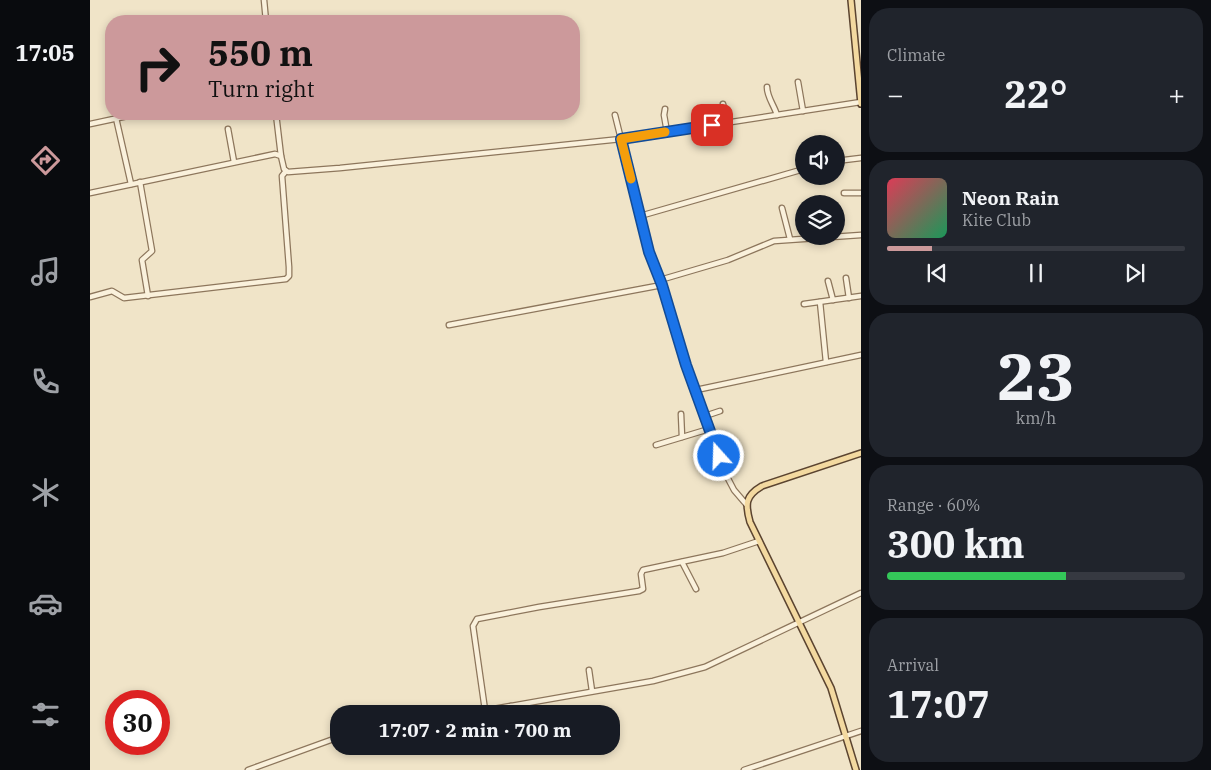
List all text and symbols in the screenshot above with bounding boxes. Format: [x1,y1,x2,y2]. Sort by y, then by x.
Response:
text: 550 m [208,30,313,76]
icon: right [125,35,190,100]
text: 17:05 [15,38,75,67]
text: Climate [887,45,945,65]
text: 22° [1004,69,1068,118]
text: Turn right [208,74,315,103]
text: − [887,76,904,113]
text: + [1168,76,1185,113]
pin [691,104,733,146]
icon: arrive [698,111,726,139]
map controls [795,135,845,245]
button: sound [795,135,845,185]
icon: directions [28,143,63,178]
text: Neon Rain [962,186,1059,210]
button: layers [795,195,845,245]
text: Kite Club [962,210,1031,230]
icon: music [28,254,63,289]
icon: previous [923,259,951,287]
icon: pause [1022,259,1050,287]
icon: next [1121,259,1149,287]
text: 23 [997,333,1075,418]
icon: phone [28,364,63,399]
text: km/h [1016,408,1056,428]
position arrow [692,429,744,481]
icon: climate [28,475,63,510]
text: Range · 60% [887,495,980,515]
text: 300 km [887,519,1025,568]
icon: car [28,586,63,621]
text: Arrival [887,655,939,675]
text: 17:07 [887,679,990,728]
speed limit sign: 30 [105,690,170,755]
icon: filters [28,697,63,732]
text: 17:07 · 2 min · 700 m [379,718,571,742]

